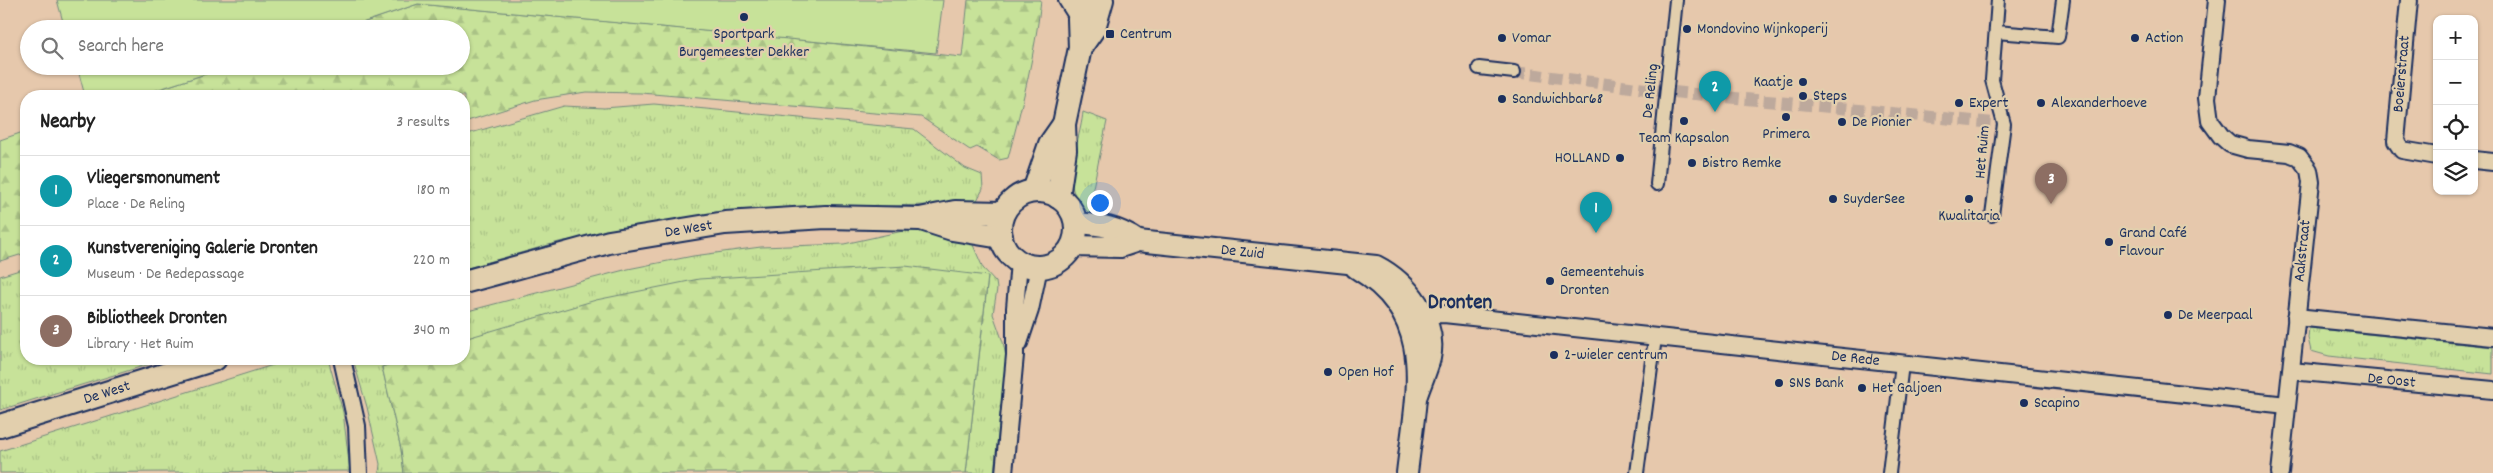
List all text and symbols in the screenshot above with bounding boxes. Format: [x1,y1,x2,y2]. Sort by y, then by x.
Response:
marker: Sportpark Burgemeester Dekker [738,11,750,23]
map controls [2433,15,2478,195]
button: + [2433,15,2478,60]
place label: Mondovino Wijnkoperij [1697,18,1828,41]
search box [20,20,470,75]
place label: Sportpark Burgemeester Dekker [679,23,809,64]
place label: Centrum [1120,23,1172,46]
marker: Mondovino Wijnkoperij [1681,23,1693,35]
place label: Vomar [1512,27,1551,50]
place label: Action [2145,27,2184,50]
marker: Centrum [1104,28,1116,40]
marker: Vomar [1496,32,1508,44]
marker: Action [2129,32,2141,44]
icon: search [38,34,66,62]
text: Search here [78,34,164,61]
street label: Boeierstraat [2387,34,2417,113]
button: − [2433,60,2478,105]
street label: De Reling [1637,62,1665,120]
pin: 2 [1699,71,1731,112]
place label: Kaatje [1753,71,1793,94]
marker: Kaatje [1797,76,1809,88]
place label: Steps [1813,85,1847,108]
place label: Sandwichbar68 [1512,88,1603,111]
marker: Steps [1797,90,1809,102]
place label: Expert [1969,92,2009,115]
place label: Alexanderhoeve [2051,92,2147,115]
marker: Sandwichbar68 [1496,93,1508,105]
marker: Expert [1953,97,1965,109]
marker: Alexanderhoeve [2035,97,2047,109]
button: locate [2433,105,2478,150]
text: Nearby [40,108,95,138]
text: 3 results [396,111,450,134]
marker: Primera [1780,111,1792,123]
place label: De Pionier [1852,111,1912,134]
marker: Team Kapsalon [1678,115,1690,127]
marker: De Pionier [1836,116,1848,128]
place label: Primera [1762,123,1810,146]
street label: Het Ruim [1969,124,1997,180]
place label: Team Kapsalon [1639,127,1729,150]
place label: HOLLAND [1555,147,1610,170]
button: layers [2433,150,2478,195]
marker: HOLLAND [1614,152,1626,164]
place label: Bistro Remke [1702,152,1781,175]
marker: Bistro Remke [1686,157,1698,169]
pin: 3 [2035,163,2067,204]
text: Vliegersmonument [87,166,220,193]
text: 1 [54,179,58,202]
text: 180 m [417,179,450,202]
place label: SuyderSee [1843,188,1905,211]
your location [1087,190,1113,216]
pin: 1 [1580,192,1612,233]
text: Place · De Reling [87,193,185,216]
marker: SuyderSee [1827,193,1839,205]
marker: Kwalitaria [1963,193,1975,205]
place label: Kwalitaria [1938,205,2000,228]
street label: De West [663,214,714,244]
street label: Aakstraat [2288,219,2318,283]
place label: Grand Café Flavour [2119,222,2187,263]
text: Kunstvereniging Galerie Dronten [87,236,318,263]
marker: Grand Café Flavour [2103,236,2115,248]
street label: De Zuid [1220,238,1265,266]
text: 2 [53,249,60,272]
text: 220 m [413,249,450,272]
place label: Gemeentehuis Dronten [1560,261,1645,302]
text: Museum · De Redepassage [87,263,244,286]
marker: Gemeentehuis Dronten [1544,275,1556,287]
district label: Dronten [1428,289,1492,319]
place label: De Meerpaal [2178,304,2253,327]
text: Bibliotheek Dronten [87,306,227,333]
marker: De Meerpaal [2162,309,2174,321]
text: 3 [52,319,60,342]
text: 340 m [413,319,450,342]
text: Library · Het Ruim [87,333,194,356]
place label: 2-wieler centrum [1564,344,1668,367]
street label: De Rede [1830,344,1881,372]
marker: 2-wieler centrum [1548,349,1560,361]
place label: Open Hof [1338,361,1394,384]
marker: Open Hof [1322,366,1334,378]
street label: De Oost [2367,367,2417,394]
place label: SNS Bank [1789,372,1844,395]
street label: De West [81,375,133,411]
marker: SNS Bank [1773,377,1785,389]
place label: Het Galjoen [1872,377,1942,400]
marker: Het Galjoen [1856,382,1868,394]
place label: Scapino [2034,392,2080,415]
marker: Scapino [2018,397,2030,409]

